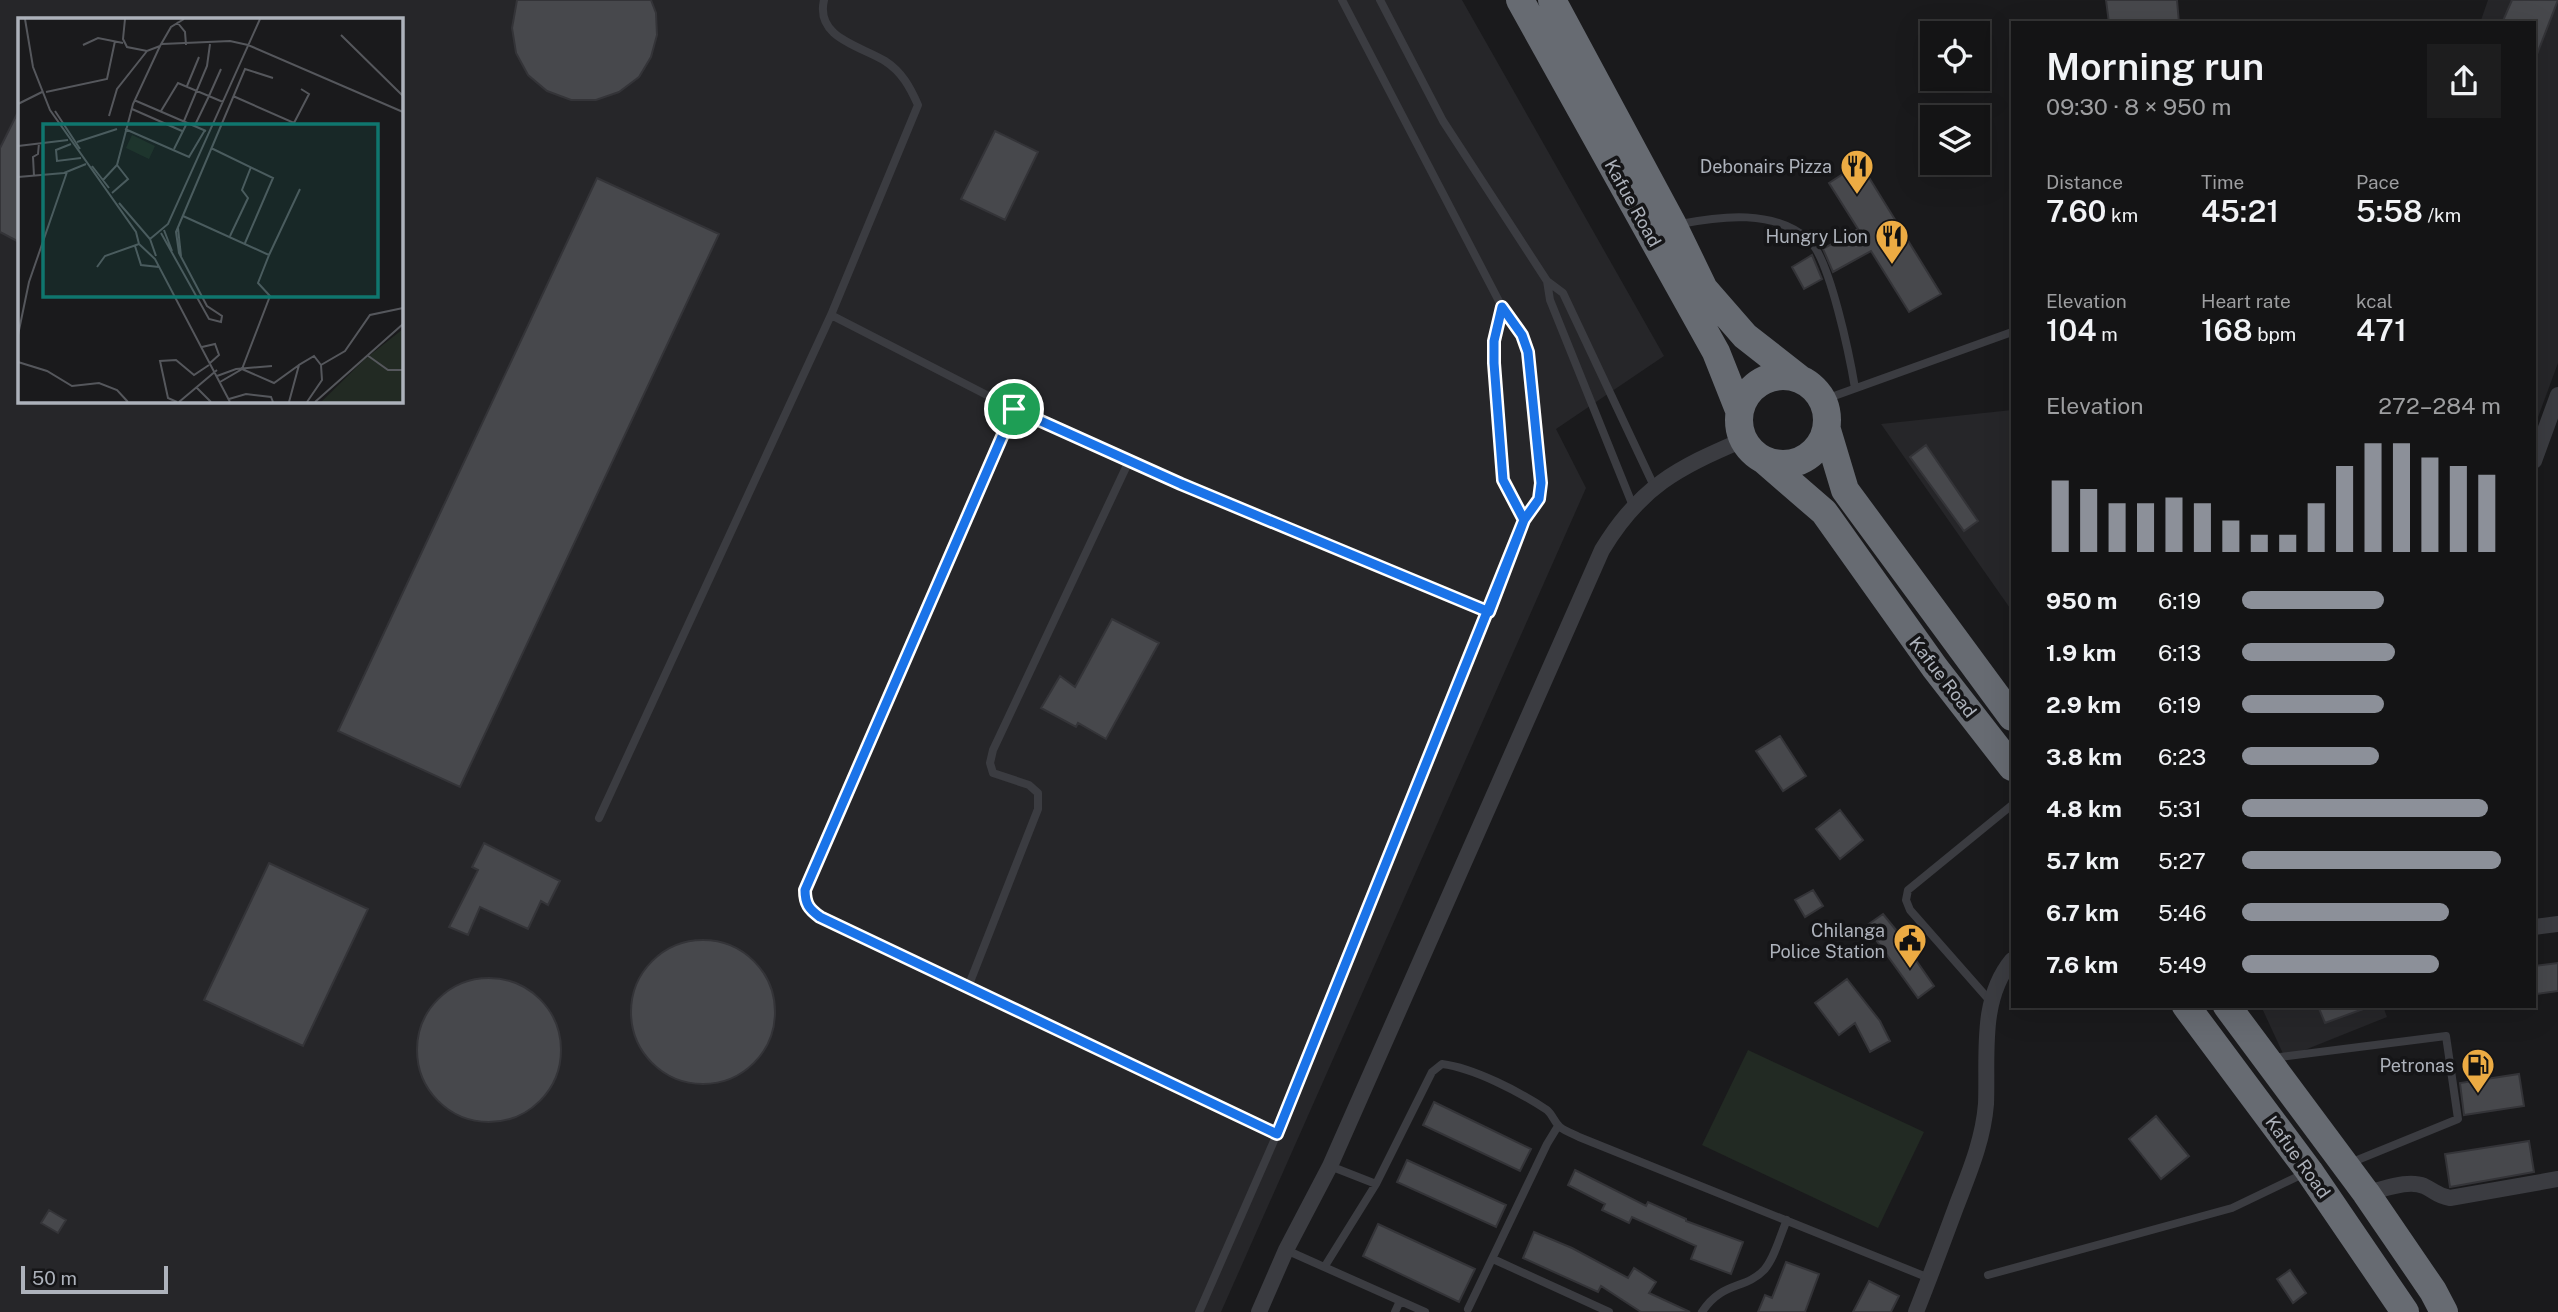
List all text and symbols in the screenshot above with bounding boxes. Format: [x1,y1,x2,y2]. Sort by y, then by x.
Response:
inset map [18,18,402,402]
map controls [1920,21,1990,175]
button: locate [1920,21,1990,91]
text: Morning run [2046,44,2264,89]
button: share [2427,44,2501,118]
text: 09:30 · 8 × 950 m [2046,93,2231,120]
button: layers [1920,105,1990,175]
restaurant icon: Debonairs Pizza [1838,147,1876,196]
street label: Kafue Road [1600,156,1666,250]
place label: Debonairs Pizza [1700,156,1832,177]
text: Distance [2046,171,2123,193]
text: Time [2201,171,2244,193]
text: Pace [2356,171,2399,193]
text: 7.60 [2046,193,2106,229]
text: 45:21 [2201,193,2279,229]
text: 5:58 [2356,193,2423,229]
text: km [2106,204,2138,226]
text: /km [2423,204,2461,226]
restaurant icon: Hungry Lion [1873,217,1911,266]
place label: Hungry Lion [1765,226,1868,247]
text: Elevation [2046,290,2127,312]
text: Heart rate [2201,290,2291,312]
text: kcal [2356,290,2393,312]
text: 104 [2046,312,2097,348]
text: 168 [2201,312,2253,348]
text: 471 [2356,312,2407,348]
text: m [2097,323,2118,345]
text: bpm [2253,323,2296,345]
pin [984,379,1044,439]
icon: arrive [995,390,1033,428]
text: Elevation [2046,392,2144,419]
text: 272–284 m [2378,392,2501,419]
text: 950 m [2046,587,2117,614]
text: 6:19 [2158,587,2201,614]
street label: Kafue Road [1905,633,1981,721]
text: 1.9 km [2046,639,2116,666]
text: 6:13 [2158,639,2201,666]
text: 2.9 km [2046,691,2121,718]
text: 6:19 [2158,691,2201,718]
text: 3.8 km [2046,743,2122,770]
text: 6:23 [2158,743,2206,770]
text: 4.8 km [2046,795,2122,822]
text: 5:31 [2158,795,2202,822]
text: 5.7 km [2046,847,2119,874]
text: 5:27 [2158,847,2206,874]
text: 6.7 km [2046,899,2119,926]
text: 5:46 [2158,899,2207,926]
place label: Chilanga Police Station [1769,920,1885,962]
public building icon: Chilanga Police Station [1891,921,1929,970]
text: 7.6 km [2046,951,2118,978]
text: 5:49 [2158,951,2207,978]
fuel station icon: Petronas [2459,1046,2497,1095]
place label: Petronas [2380,1055,2454,1076]
street label: Kafue Road [2261,1112,2335,1202]
scale bar [21,1263,168,1295]
text: 50 m [32,1267,77,1289]

